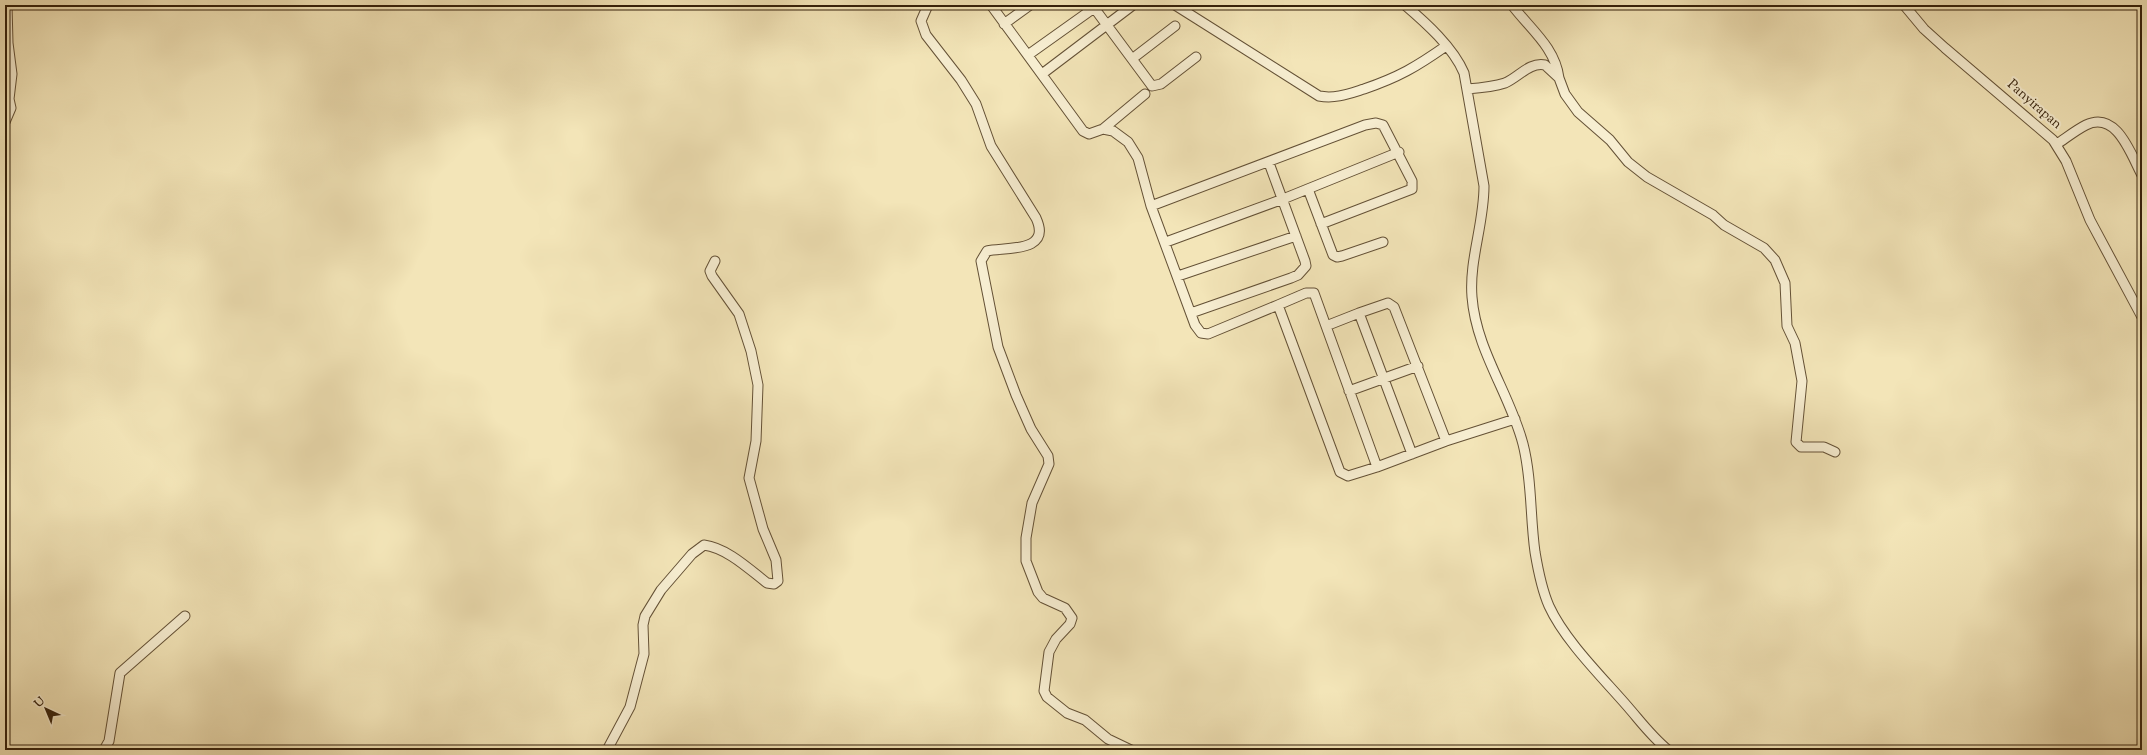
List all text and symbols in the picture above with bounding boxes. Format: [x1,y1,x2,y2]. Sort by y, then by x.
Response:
street label: Panyirapan [2002,75,2066,135]
north arrow [26,689,66,729]
text: U [30,694,49,712]

